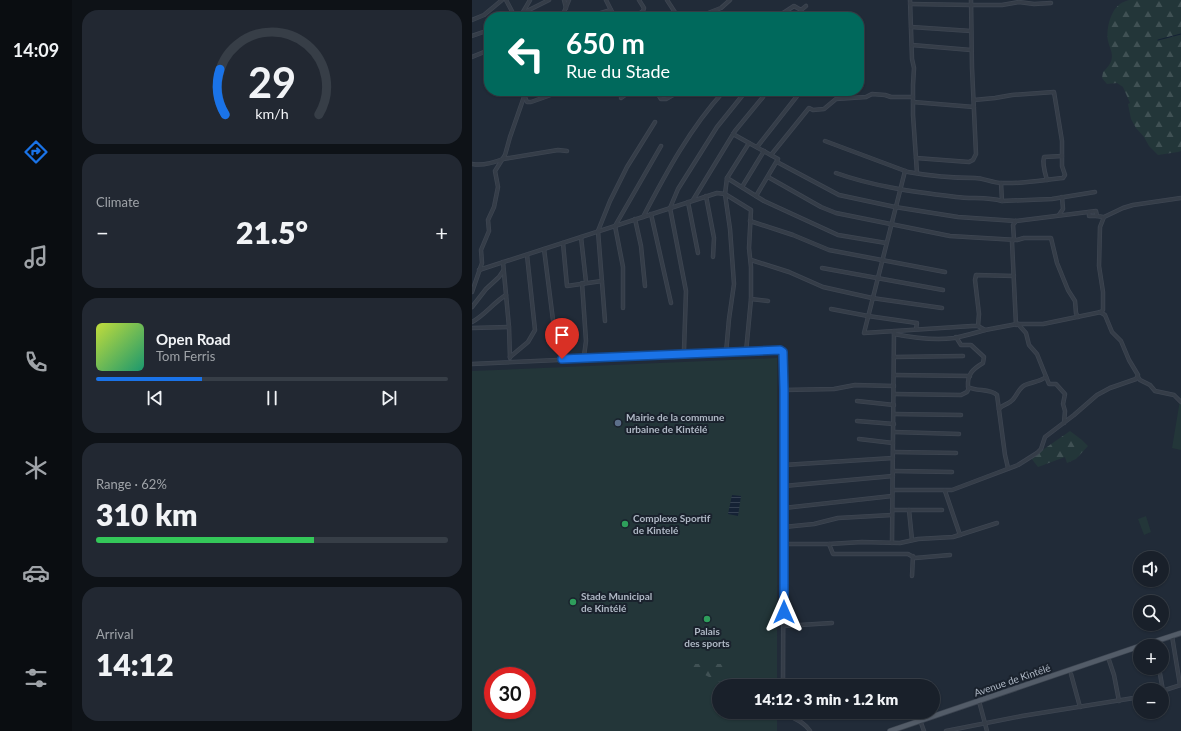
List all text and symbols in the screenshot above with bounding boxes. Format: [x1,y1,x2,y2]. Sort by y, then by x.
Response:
text: 650 m [566,26,645,60]
icon: left [500,28,552,80]
text: 14:09 [13,39,59,61]
text: 29 [248,57,296,107]
text: Rue du Stade [566,60,670,82]
text: km/h [255,105,289,122]
icon: directions [22,138,50,166]
text: Climate [96,194,139,210]
text: 21.5° [236,214,308,250]
text: − [96,219,109,246]
text: + [435,219,448,246]
icon: music [22,243,50,271]
pin [545,318,579,359]
icon: arrive [551,324,573,346]
text: Open Road [156,330,231,348]
icon: phone [22,348,50,376]
text: Tom Ferris [156,348,215,364]
icon: previous [144,387,166,409]
icon: pause [261,387,283,409]
icon: next [378,387,400,409]
place label: Mairie de la commune urbaine de Kintélé [626,411,725,435]
marker: Mairie de la commune urbaine de Kintélé [613,418,623,428]
icon: climate [22,454,50,482]
text: Range · 62% [96,476,167,492]
text: 310 km [96,496,197,532]
place label: Complexe Sportif de Kintelé [633,512,711,536]
marker: Complexe Sportif de Kintelé [620,519,630,529]
map controls [1133,551,1169,719]
button: sound [1133,551,1169,587]
icon: car [22,559,50,587]
place label: Stade Municipal de Kintélé [581,590,652,614]
position arrow [763,591,805,633]
button: search [1133,595,1169,631]
marker: Stade Municipal de Kintélé [568,597,578,607]
marker: Palais des sports [702,614,712,624]
place label: Palais des sports [684,625,730,649]
text: Arrival [96,626,133,642]
button: + [1133,639,1169,675]
text: 14:12 [96,646,174,682]
street label: Avenue de Kintélé [972,661,1052,699]
icon: filters [22,664,50,692]
speed limit sign: 30 [484,667,536,719]
button: − [1133,683,1169,719]
text: 14:12 · 3 min · 1.2 km [754,690,898,708]

